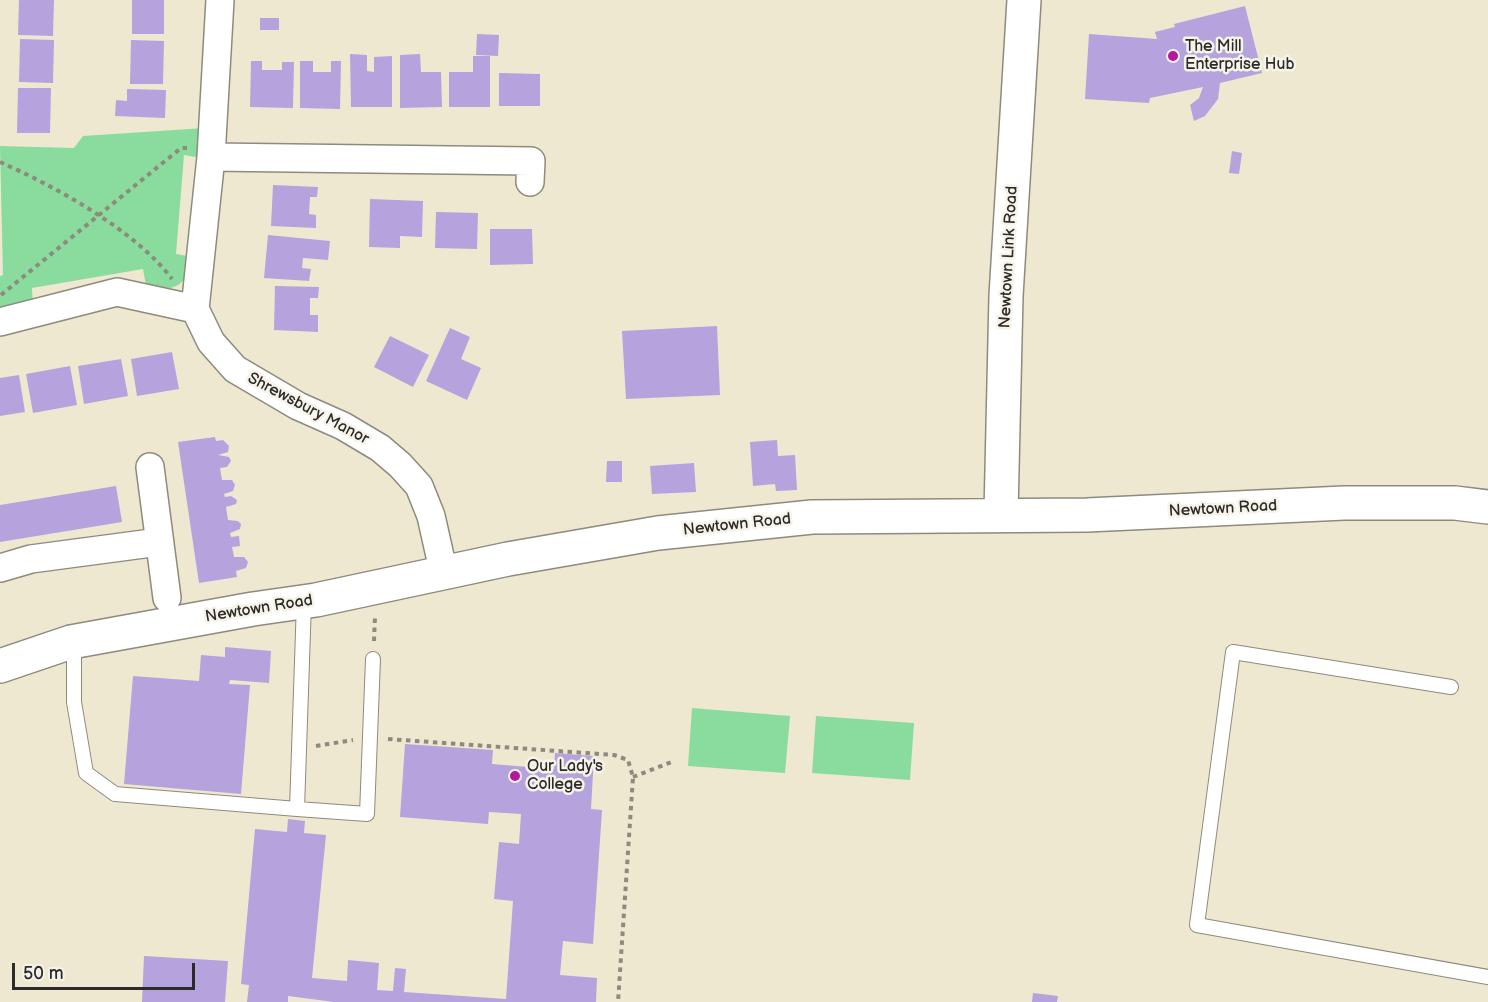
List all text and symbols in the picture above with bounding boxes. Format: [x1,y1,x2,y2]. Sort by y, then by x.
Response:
place label: The Mill Enterprise Hub [1185,37,1294,75]
marker: The Mill Enterprise Hub [1166,49,1180,63]
street label: Newtown Link Road [996,185,1022,329]
street label: Shrewsbury Manor [244,369,372,449]
street label: Newtown Road [1168,497,1278,521]
street label: Newtown Road [682,510,792,540]
street label: Newtown Road [204,591,314,627]
place label: Our Lady's College [527,757,603,795]
marker: Our Lady's College [508,769,522,783]
scale bar [15,951,198,989]
text: 50 m [23,963,64,984]

